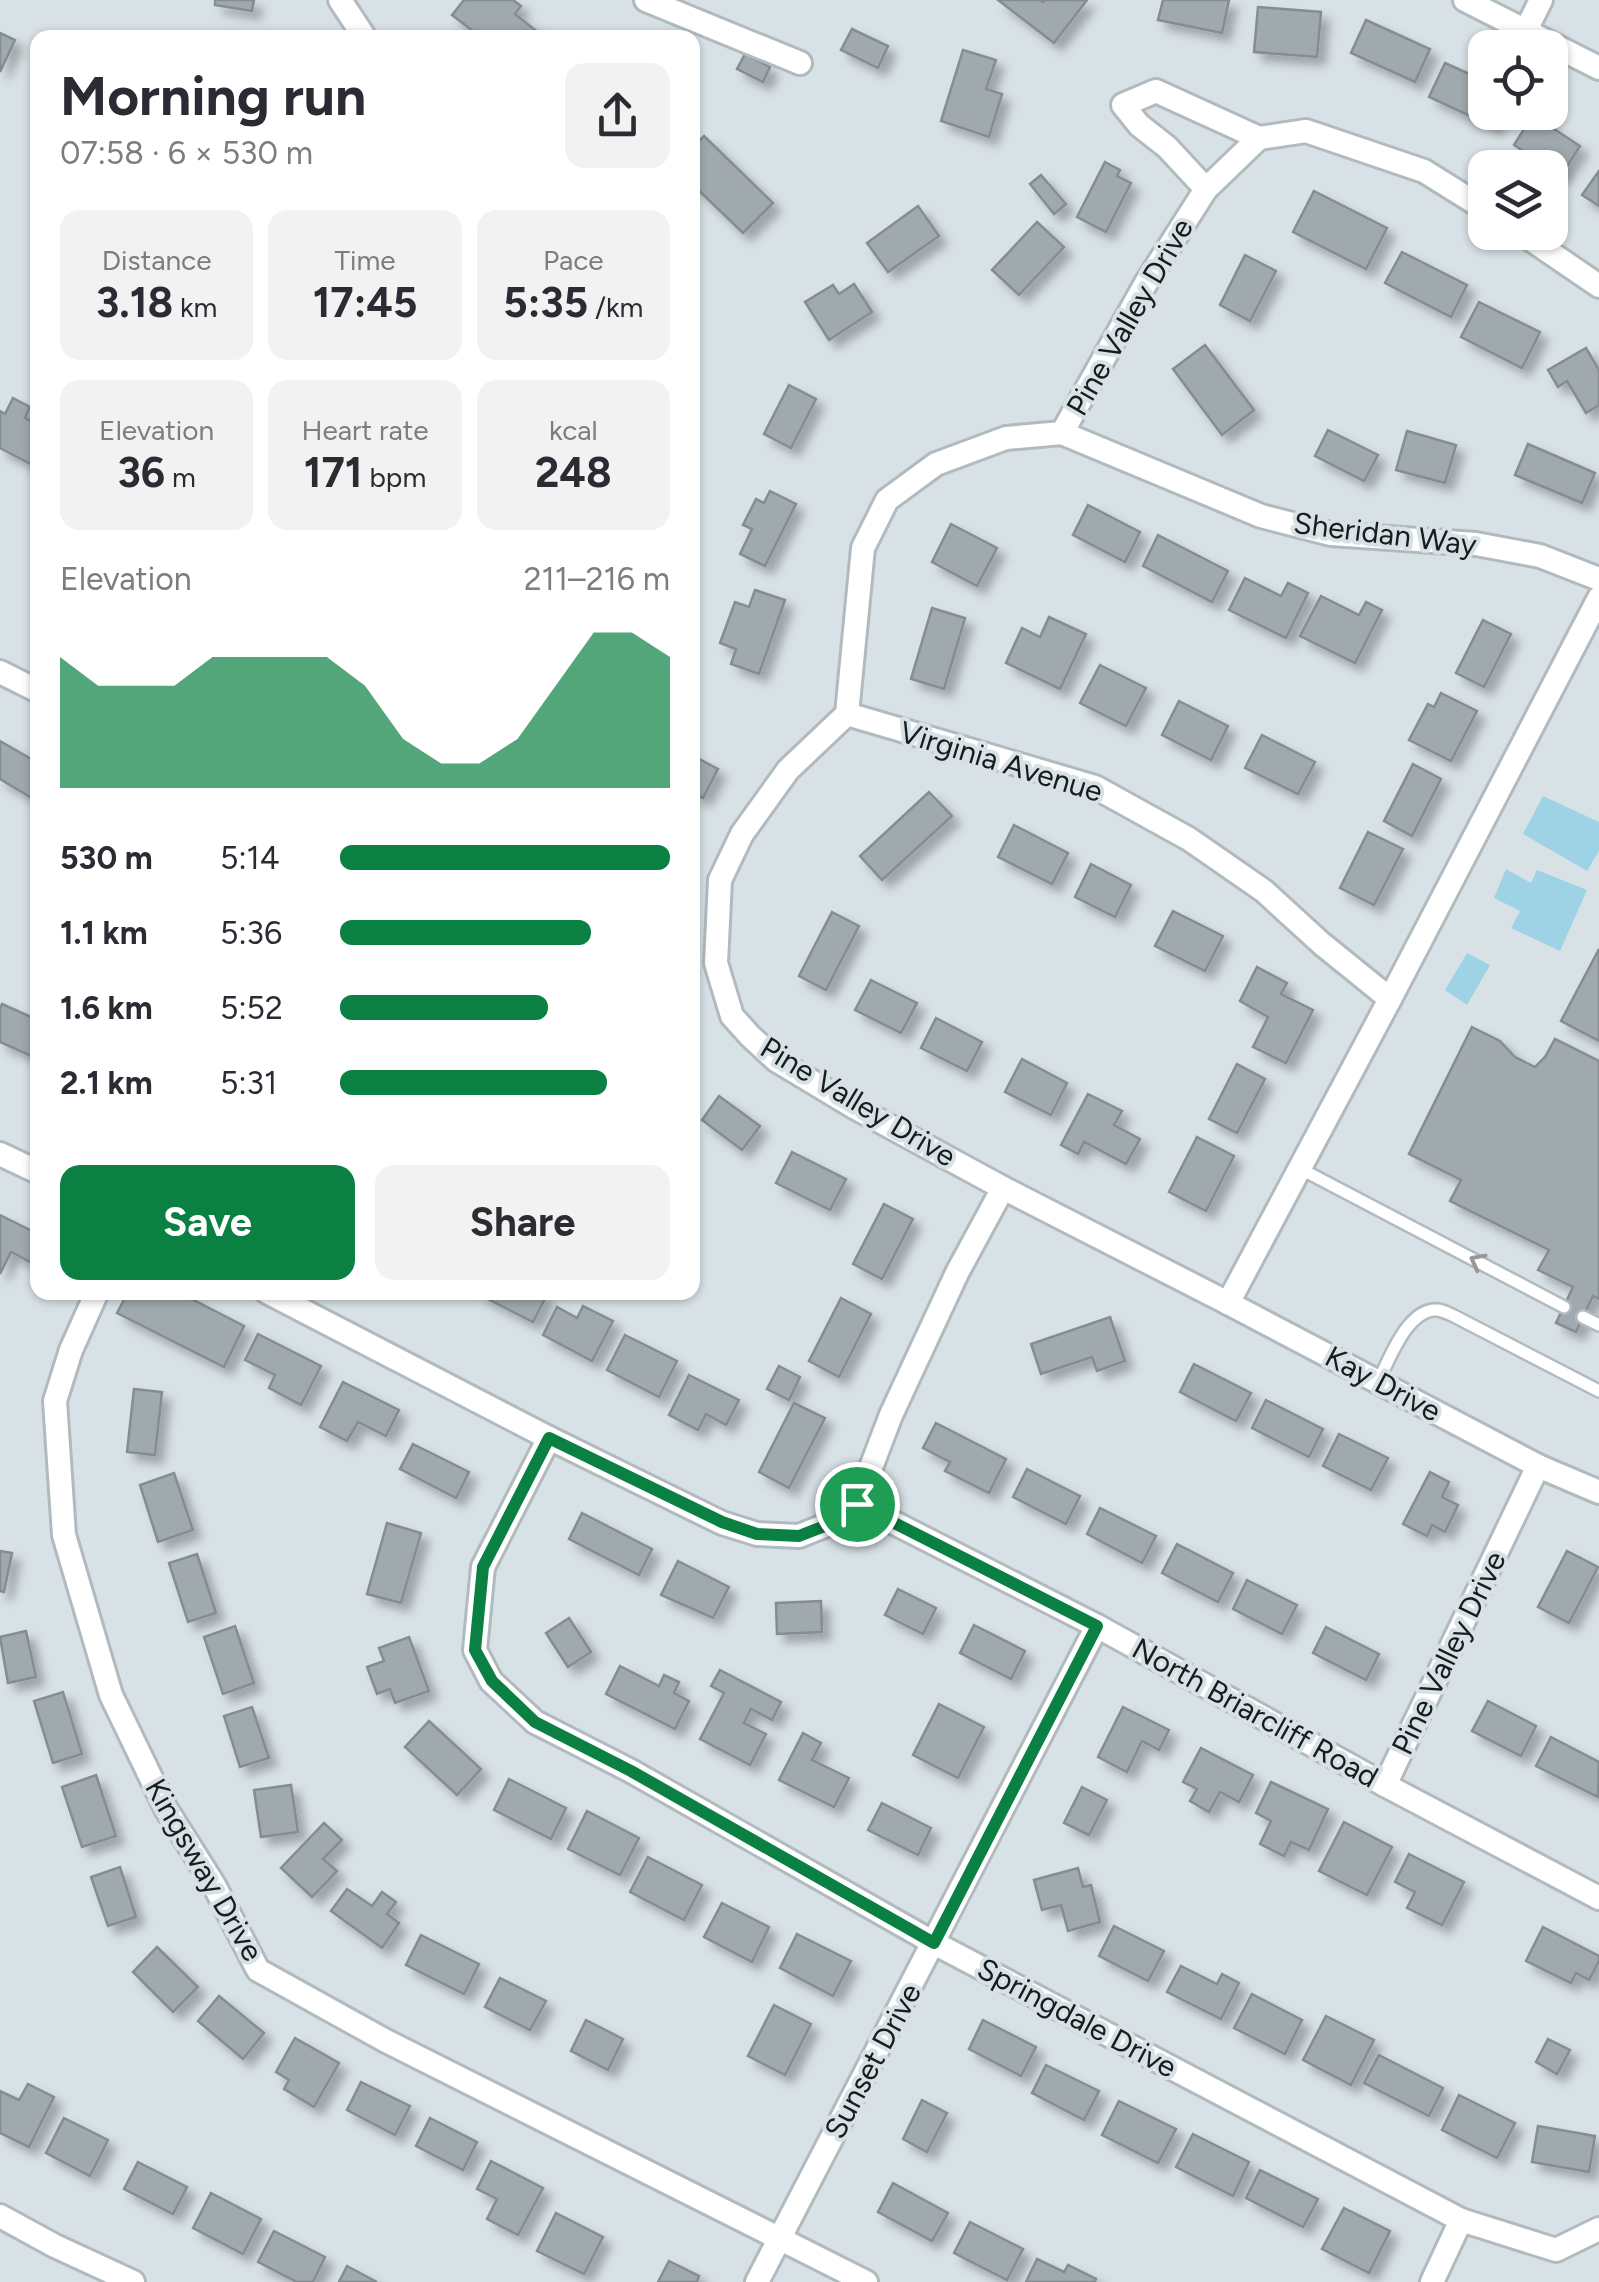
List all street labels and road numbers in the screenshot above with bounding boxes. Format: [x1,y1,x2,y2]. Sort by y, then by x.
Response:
street label: Pine Valley Drive [1058,212,1201,422]
street label: Sheridan Way [1291,504,1479,563]
street label: Virginia Avenue [895,713,1107,810]
street label: Pine Valley Drive [754,1029,963,1174]
street label: Kay Drive [1319,1338,1447,1429]
street label: Pine Valley Drive [1383,1545,1514,1760]
street label: North Briarcliff Road [1126,1630,1385,1796]
street label: Kingsway Drive [137,1772,272,1968]
street label: Springdale Drive [971,1950,1183,2086]
street label: Sunset Drive [816,1977,929,2145]

